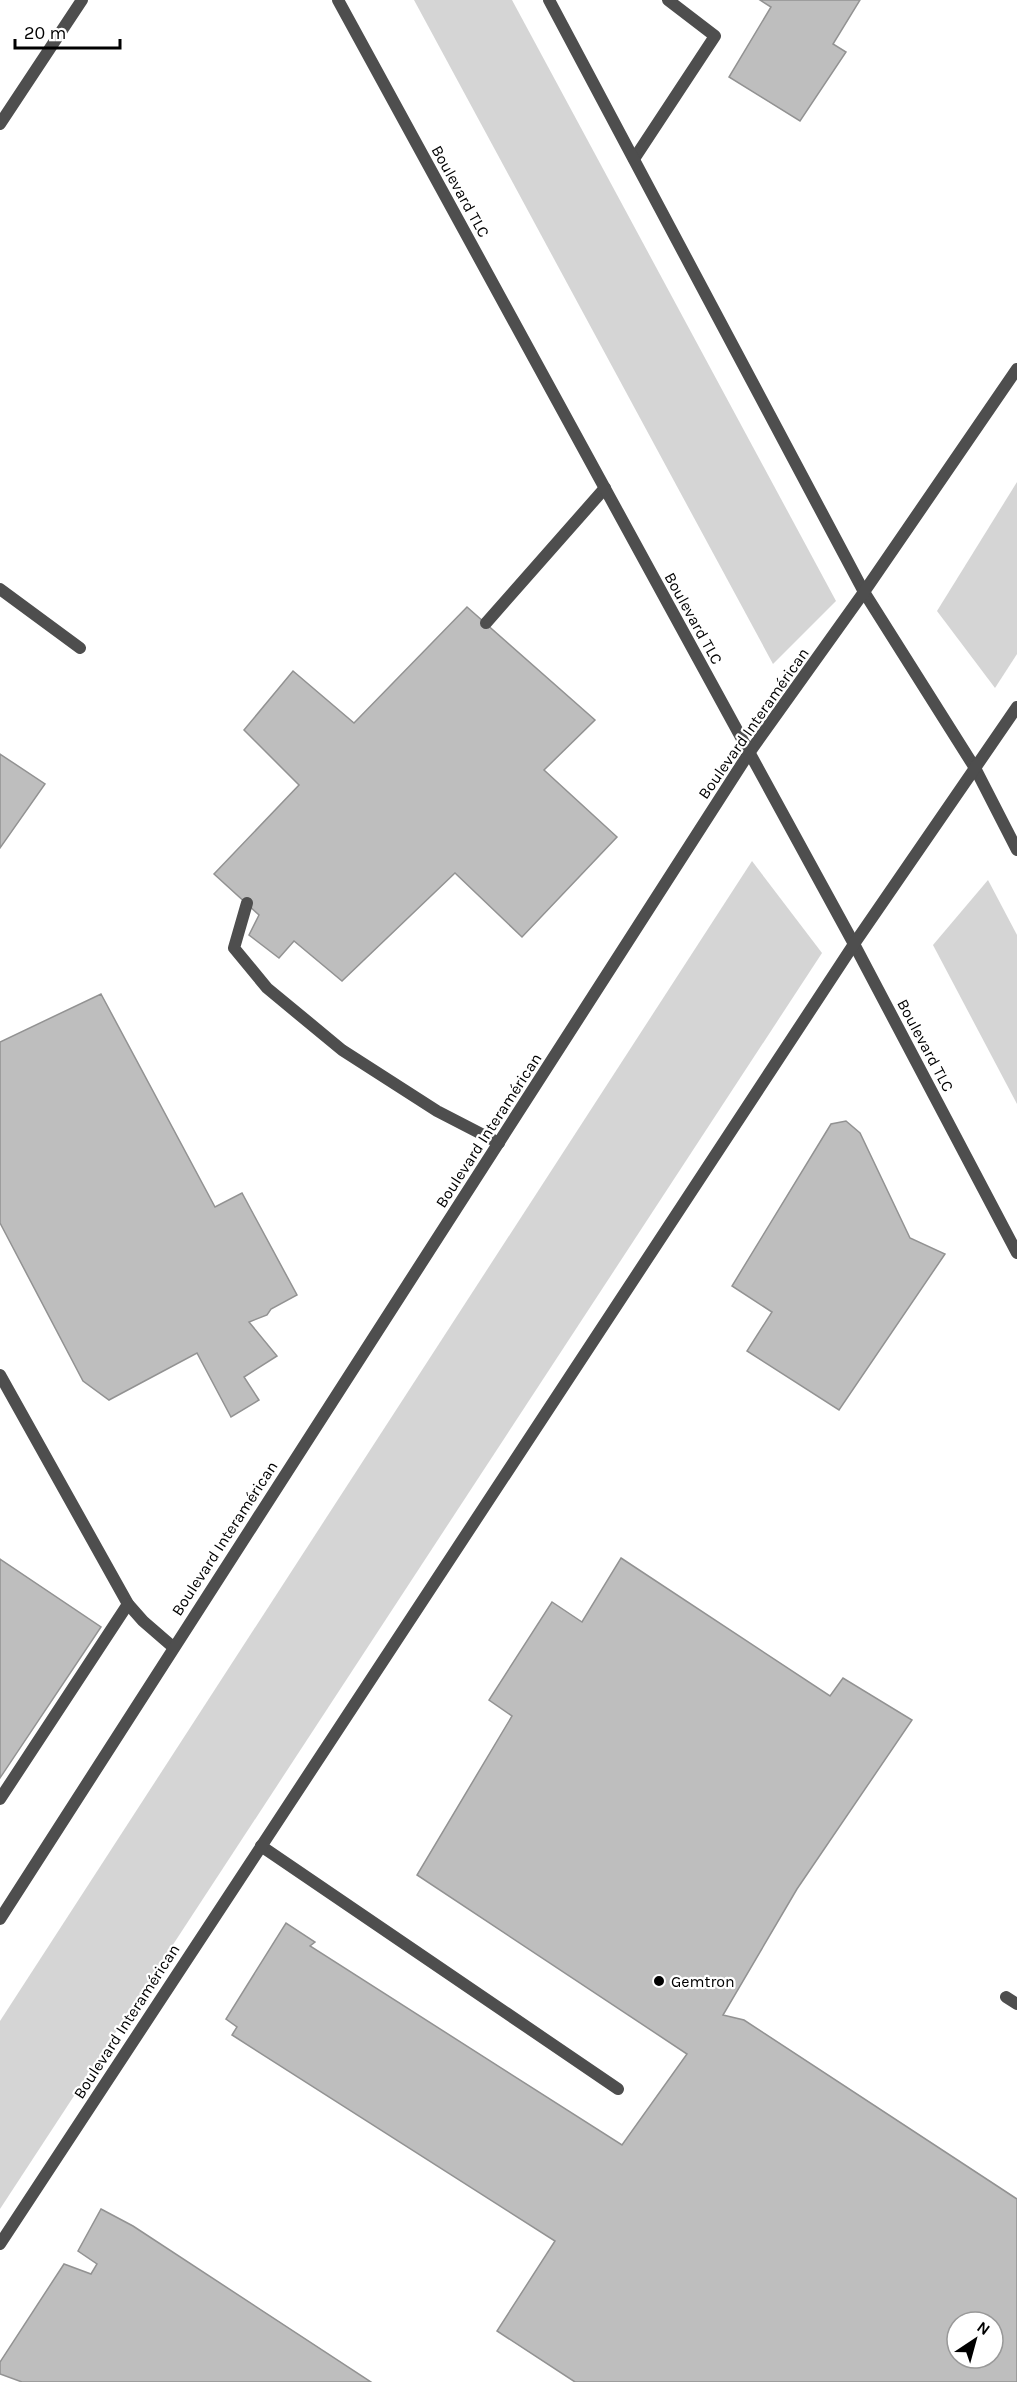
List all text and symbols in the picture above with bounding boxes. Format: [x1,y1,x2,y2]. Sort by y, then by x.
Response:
scale bar [15,12,120,50]
text: 20 m [24,22,66,44]
street label: Boulevard TLC [427,142,494,241]
street label: Boulevard TLC [660,569,727,668]
street label: Boulevard Interamérican [694,644,813,803]
street label: Boulevard TLC [893,996,958,1095]
street label: Boulevard Interamérican [431,1049,546,1211]
street label: Boulevard Interamérican [167,1457,282,1619]
street label: Boulevard Interamérican [69,1940,184,2102]
place label: Gemtron [671,1972,735,1991]
marker: Gemtron [652,1974,666,1988]
north arrow [945,2310,1005,2370]
text: N [973,2317,994,2339]

